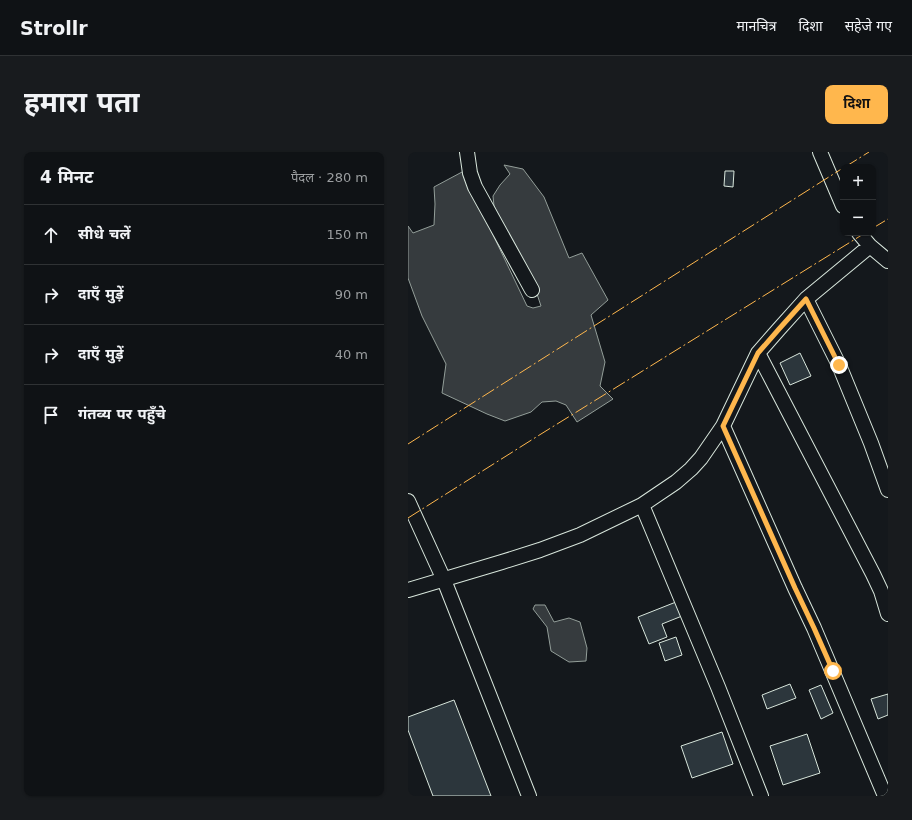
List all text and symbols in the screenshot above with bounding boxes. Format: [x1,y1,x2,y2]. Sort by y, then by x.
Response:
text: Strollr [20,17,88,39]
text: मानचित्र [736,18,776,34]
text: दिशा [798,18,823,34]
text: सहेजे गए [845,18,892,34]
button: दिशा [825,85,888,124]
text: हमारा पता [24,86,139,119]
map controls [840,164,876,236]
button: + [840,164,876,200]
text: 4 मिनट [40,167,93,187]
text: पैदल · 280 m [291,170,368,185]
button: − [840,200,876,236]
icon: ahead [40,224,62,246]
text: सीधे चलें [78,225,131,243]
text: 150 m [326,227,368,242]
icon: right [40,284,62,306]
text: दाएँ मुड़ें [78,285,124,303]
text: 90 m [335,287,368,302]
icon: right [40,344,62,366]
text: दाएँ मुड़ें [78,345,124,363]
text: 40 m [335,347,368,362]
route end [830,356,848,374]
icon: arrive [40,404,62,426]
text: गंतव्य पर पहुँचे [78,405,166,423]
route start [824,662,842,680]

